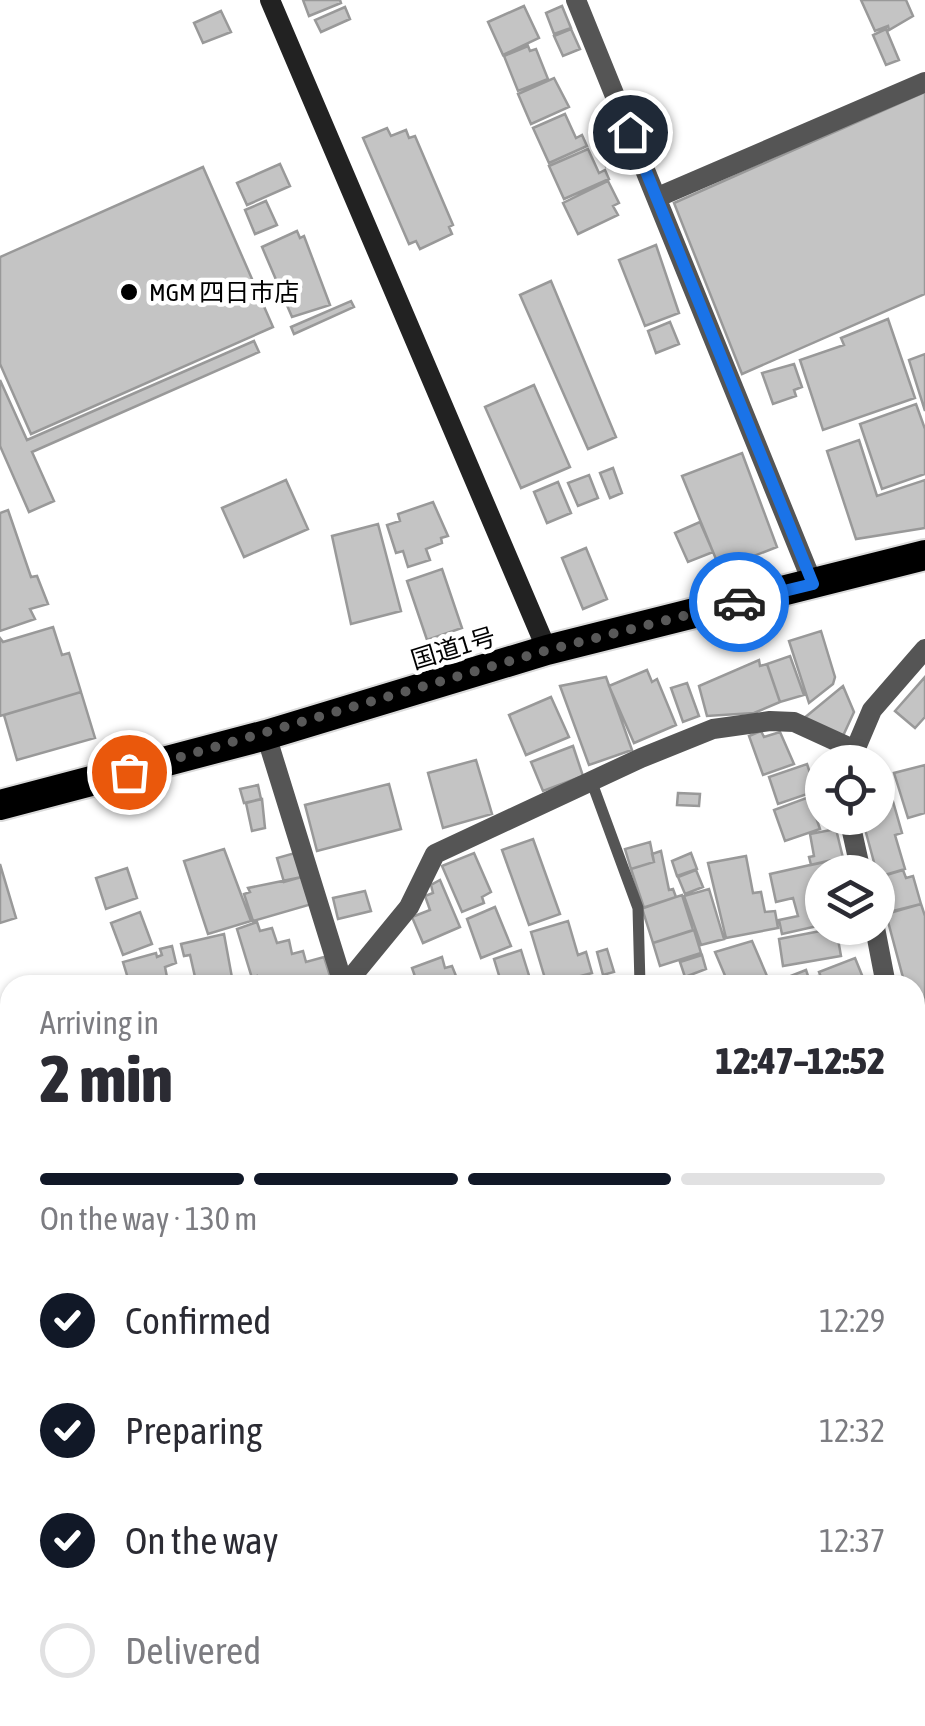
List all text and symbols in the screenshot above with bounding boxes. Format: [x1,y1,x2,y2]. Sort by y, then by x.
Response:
pin [588,90,673,175]
icon: home [603,105,658,160]
place label: MGM 四日市店 [149,278,299,306]
marker: MGM 四日市店 [118,281,140,303]
courier [689,552,789,652]
icon: car [712,575,767,630]
street label: 国道1号 [407,622,499,674]
pin [87,730,172,815]
icon: bag [102,745,157,800]
map controls [805,745,895,945]
button: locate [805,745,895,835]
button: layers [805,855,895,945]
text: Arriving in [40,1004,159,1041]
text: 12:47–12:52 [715,1039,885,1082]
text: 2 min [40,1041,173,1116]
text: On the way · 130 m [40,1200,257,1237]
icon: check [40,1293,95,1348]
text: Confirmed [125,1299,271,1342]
text: 12:29 [819,1302,885,1339]
icon: check [40,1403,95,1458]
text: Preparing [125,1409,263,1452]
text: 12:32 [819,1412,885,1449]
icon: check [40,1513,95,1568]
text: On the way [125,1519,278,1562]
text: 12:37 [819,1522,885,1559]
text: Delivered [125,1629,261,1672]

